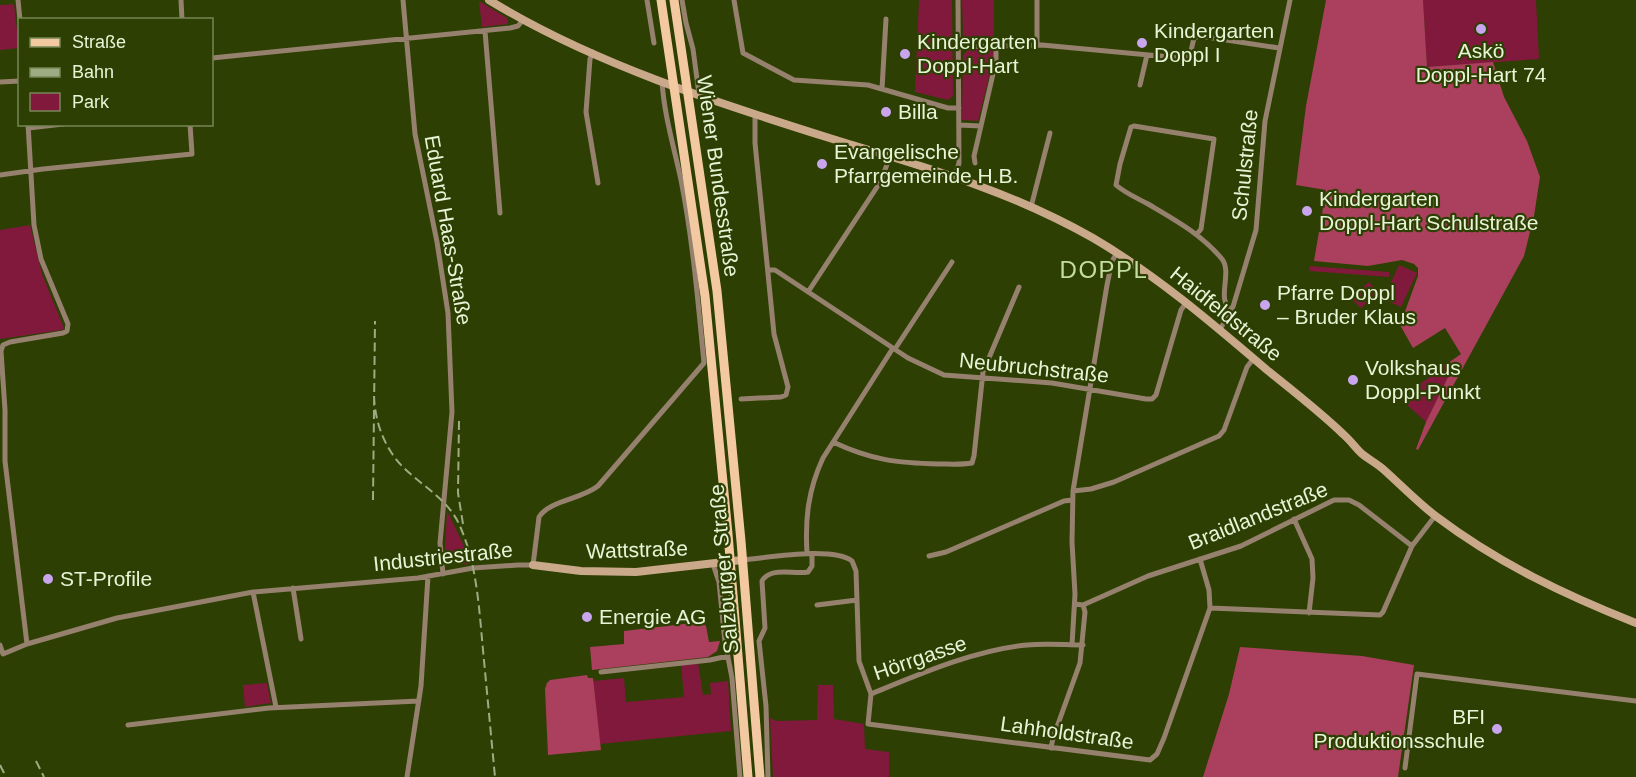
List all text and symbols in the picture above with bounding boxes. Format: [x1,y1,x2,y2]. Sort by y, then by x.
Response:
legend [18,18,213,126]
place label: Kindergarten Doppl I [1154,19,1274,66]
marker: Askö Doppl-Hart 74 [1474,22,1488,36]
place label: Kindergarten Doppl-Hart [917,30,1037,77]
text: Straße [72,32,126,52]
marker: Kindergarten Doppl I [1135,36,1149,50]
place label: Askö Doppl-Hart 74 [1416,39,1547,86]
marker: Kindergarten Doppl-Hart [898,47,912,61]
text: Bahn [72,62,114,82]
street label: Wiener Bundesstraße [693,74,744,278]
text: Park [72,92,110,112]
place label: Billa [898,100,938,123]
marker: Billa [879,105,893,119]
street label: Schulstraße [1227,108,1262,222]
street label: Eduard Haas-Straße [420,133,477,327]
place label: Evangelische Pfarrgemeinde H.B. [834,140,1018,187]
marker: Evangelische Pfarrgemeinde H.B. [815,157,829,171]
place label: Kindergarten Doppl-Hart Schulstraße [1319,187,1538,234]
marker: Kindergarten Doppl-Hart Schulstraße [1300,204,1314,218]
district label: DOPPL [1060,256,1148,283]
street label: Haidfeldstraße [1166,262,1287,366]
place label: Pfarre Doppl – Bruder Klaus [1277,281,1416,328]
marker: Pfarre Doppl – Bruder Klaus [1258,298,1272,312]
street label: Neubruchstraße [958,348,1110,387]
place label: Volkshaus Doppl-Punkt [1365,356,1481,403]
marker: Volkshaus Doppl-Punkt [1346,373,1360,387]
street label: Braidlandstraße [1185,477,1331,554]
street label: Salzburger Straße [705,483,742,655]
street label: Wattstraße [586,536,688,563]
street label: Industriestraße [372,538,514,575]
place label: ST-Profile [60,567,152,590]
marker: ST-Profile [41,572,55,586]
place label: Energie AG [599,605,706,628]
marker: Energie AG [580,610,594,624]
street label: Hörrgasse [870,631,969,684]
place label: BFI Produktionsschule [1313,705,1485,752]
street label: Lahholdstraße [999,712,1135,753]
marker: BFI Produktionsschule [1490,722,1504,736]

